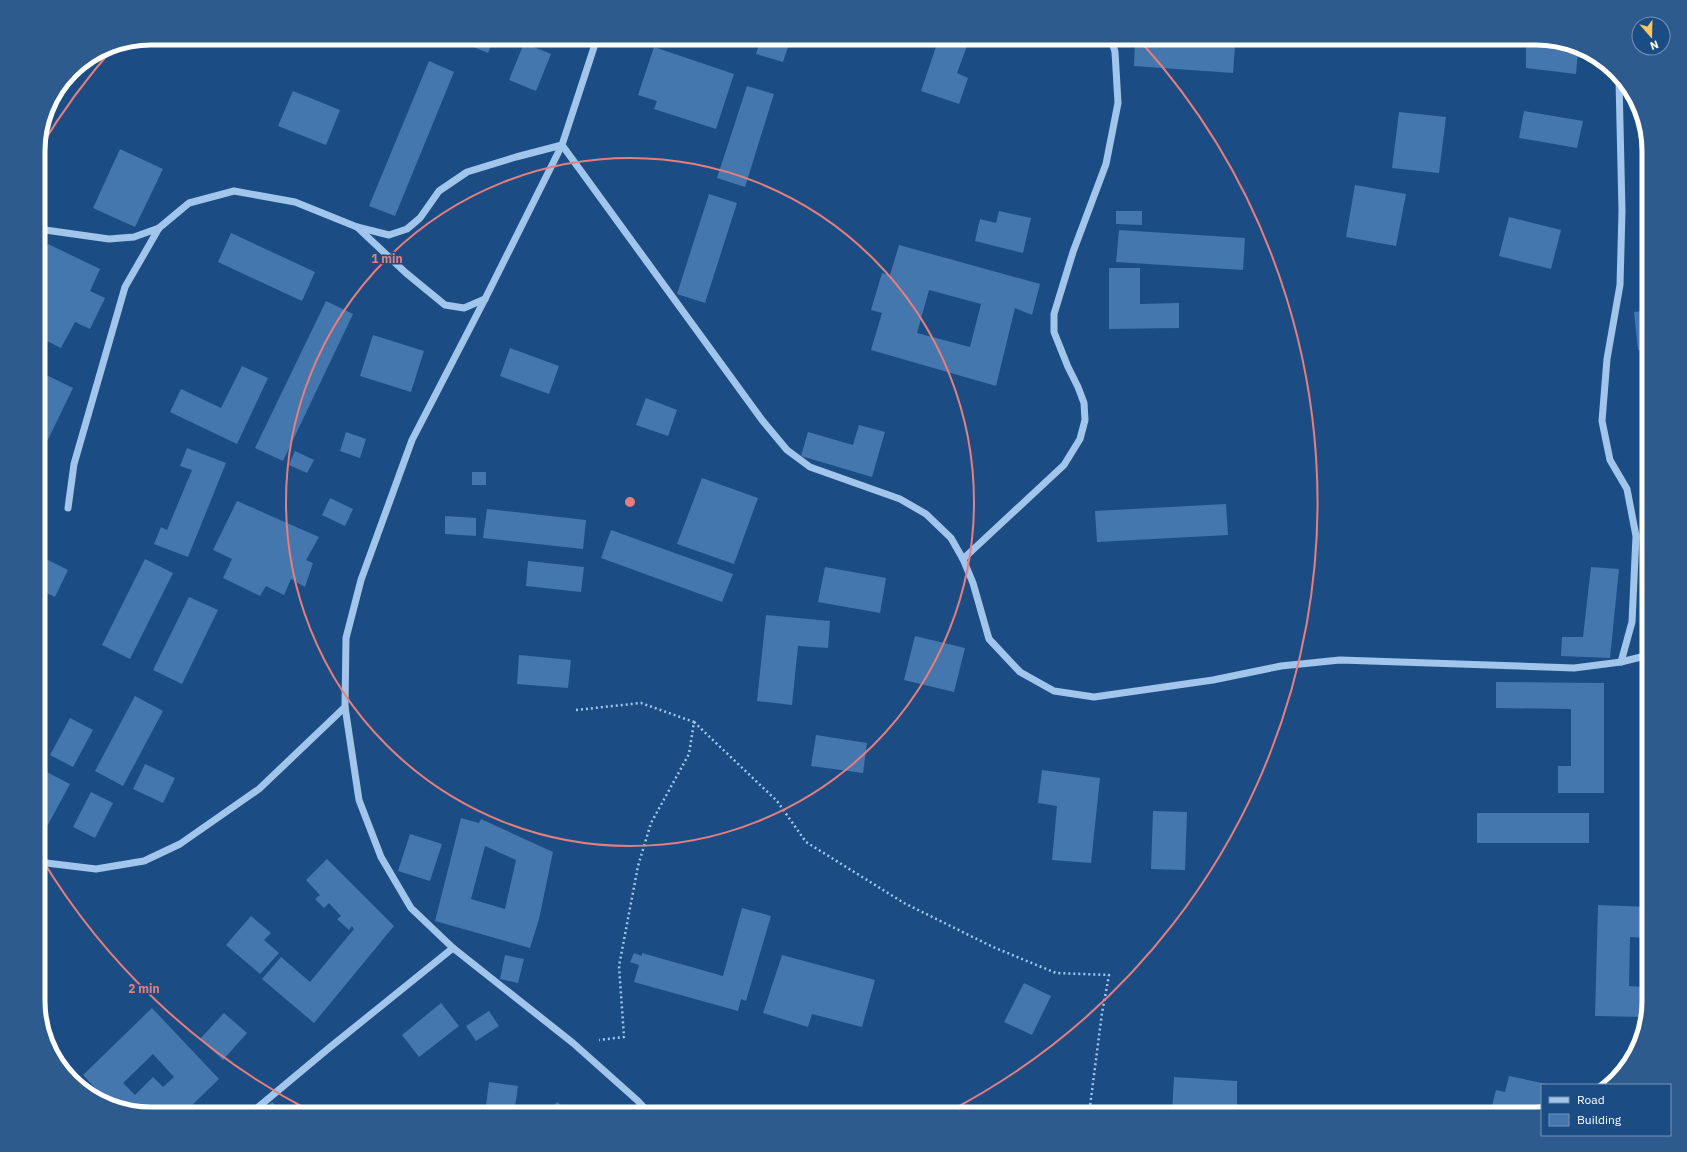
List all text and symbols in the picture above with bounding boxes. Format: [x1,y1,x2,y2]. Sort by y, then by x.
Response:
north arrow [1631,16,1671,56]
text: N [1648,37,1661,53]
text: 1 min [371,251,403,266]
centre of rings [623,495,637,509]
text: 2 min [128,981,160,996]
legend [1541,1084,1671,1136]
text: Road [1577,1092,1605,1107]
text: Building [1577,1112,1622,1127]

